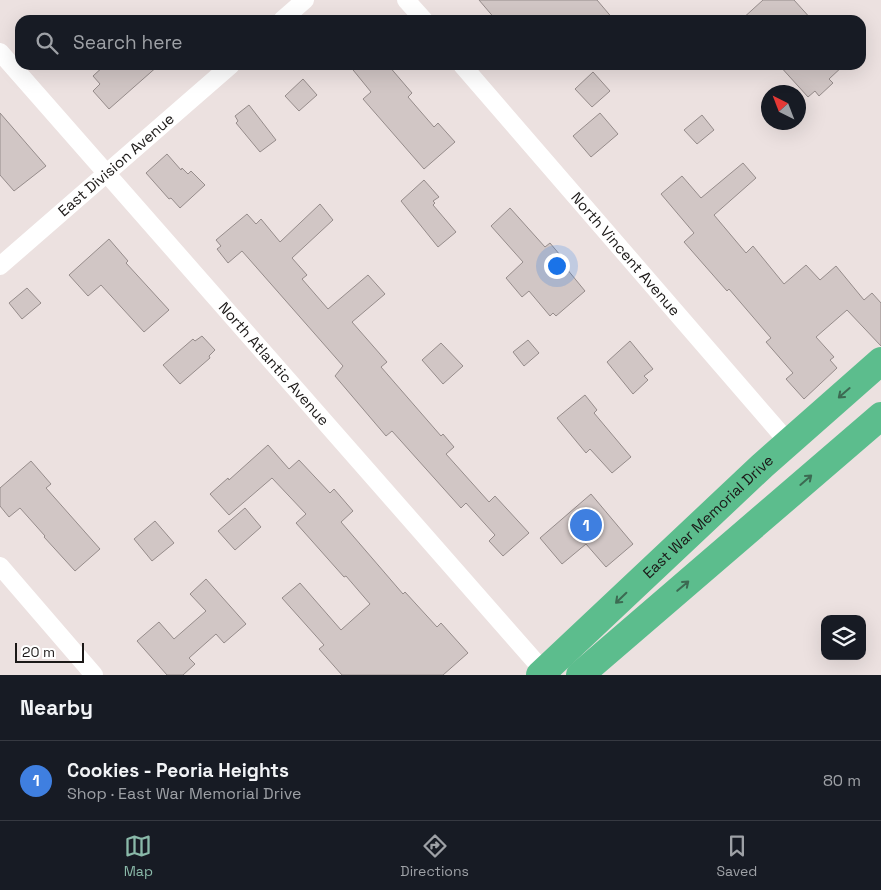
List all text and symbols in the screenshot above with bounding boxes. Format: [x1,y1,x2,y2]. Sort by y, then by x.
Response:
search box [15,15,866,70]
icon: search [33,29,61,57]
text: Search here [73,30,183,55]
north arrow [761,85,806,130]
street label: East Division Avenue [54,109,178,220]
street label: North Vincent Avenue [567,188,685,320]
your location [544,253,570,279]
street label: North Atlantic Avenue [215,298,334,429]
one-way arrow [838,388,851,399]
street label: East War Memorial Drive [639,450,777,582]
one-way arrow [800,475,813,486]
pin: 1 [570,506,602,544]
one-way arrow [676,581,689,592]
one-way arrow [615,592,628,604]
map controls [821,615,866,660]
button: layers [821,615,866,660]
scale bar [15,640,84,663]
text: 20 m [22,643,55,661]
text: Nearby [20,694,93,721]
text: Cookies - Peoria Heights [67,758,289,783]
text: 1 [32,770,40,791]
text: 80 m [823,770,861,791]
text: Shop · East War Memorial Drive [67,783,301,804]
tab: Map [124,832,153,880]
tab: Directions [400,832,469,880]
tab: Saved [716,832,757,880]

